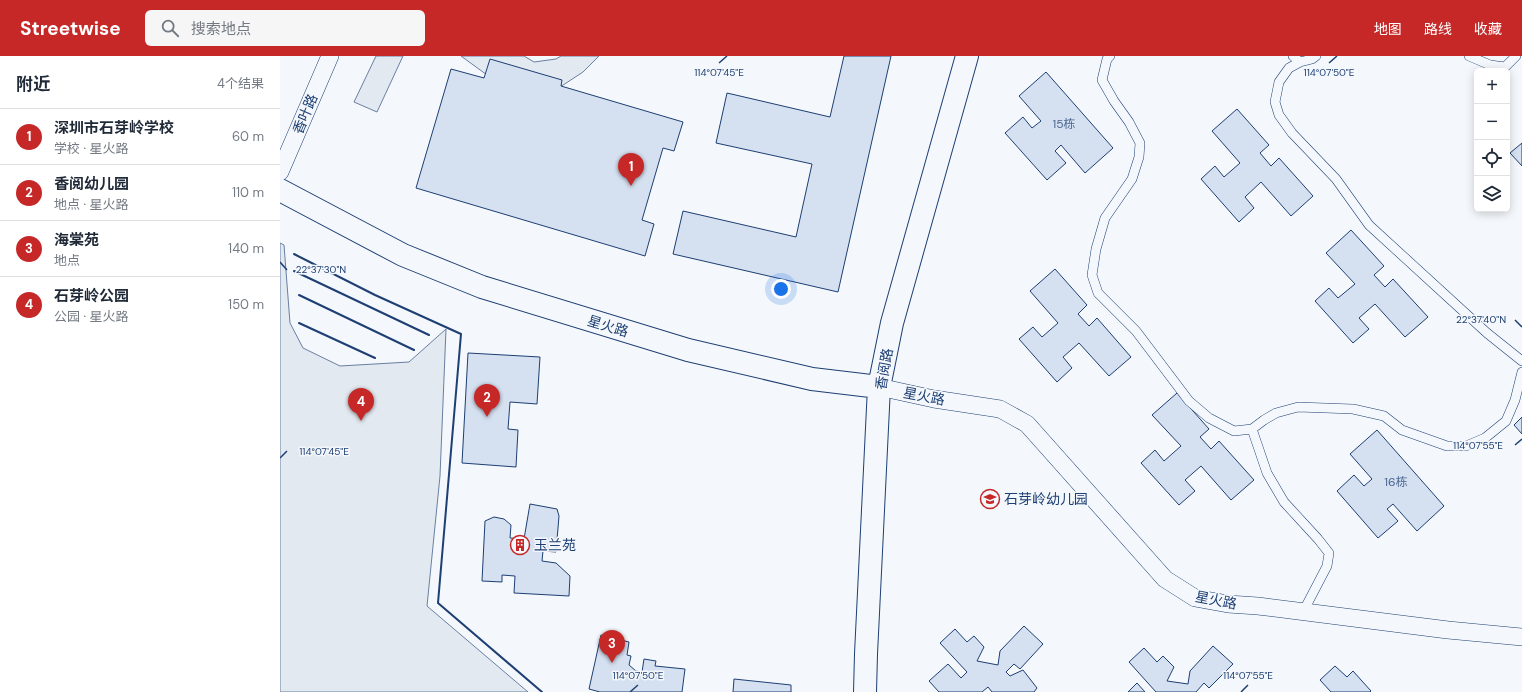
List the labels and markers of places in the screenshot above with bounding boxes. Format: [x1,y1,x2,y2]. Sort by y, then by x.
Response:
pin: 1 [618,153,644,186]
pin: 2 [474,384,500,417]
pin: 4 [348,388,374,421]
school or university icon: 石芽岭幼儿园 [979,488,1001,510]
place label: 石芽岭幼儿园 [1004,490,1088,508]
building icon: 玉兰苑 [509,534,531,556]
place label: 玉兰苑 [534,536,576,554]
pin: 3 [599,630,625,663]

